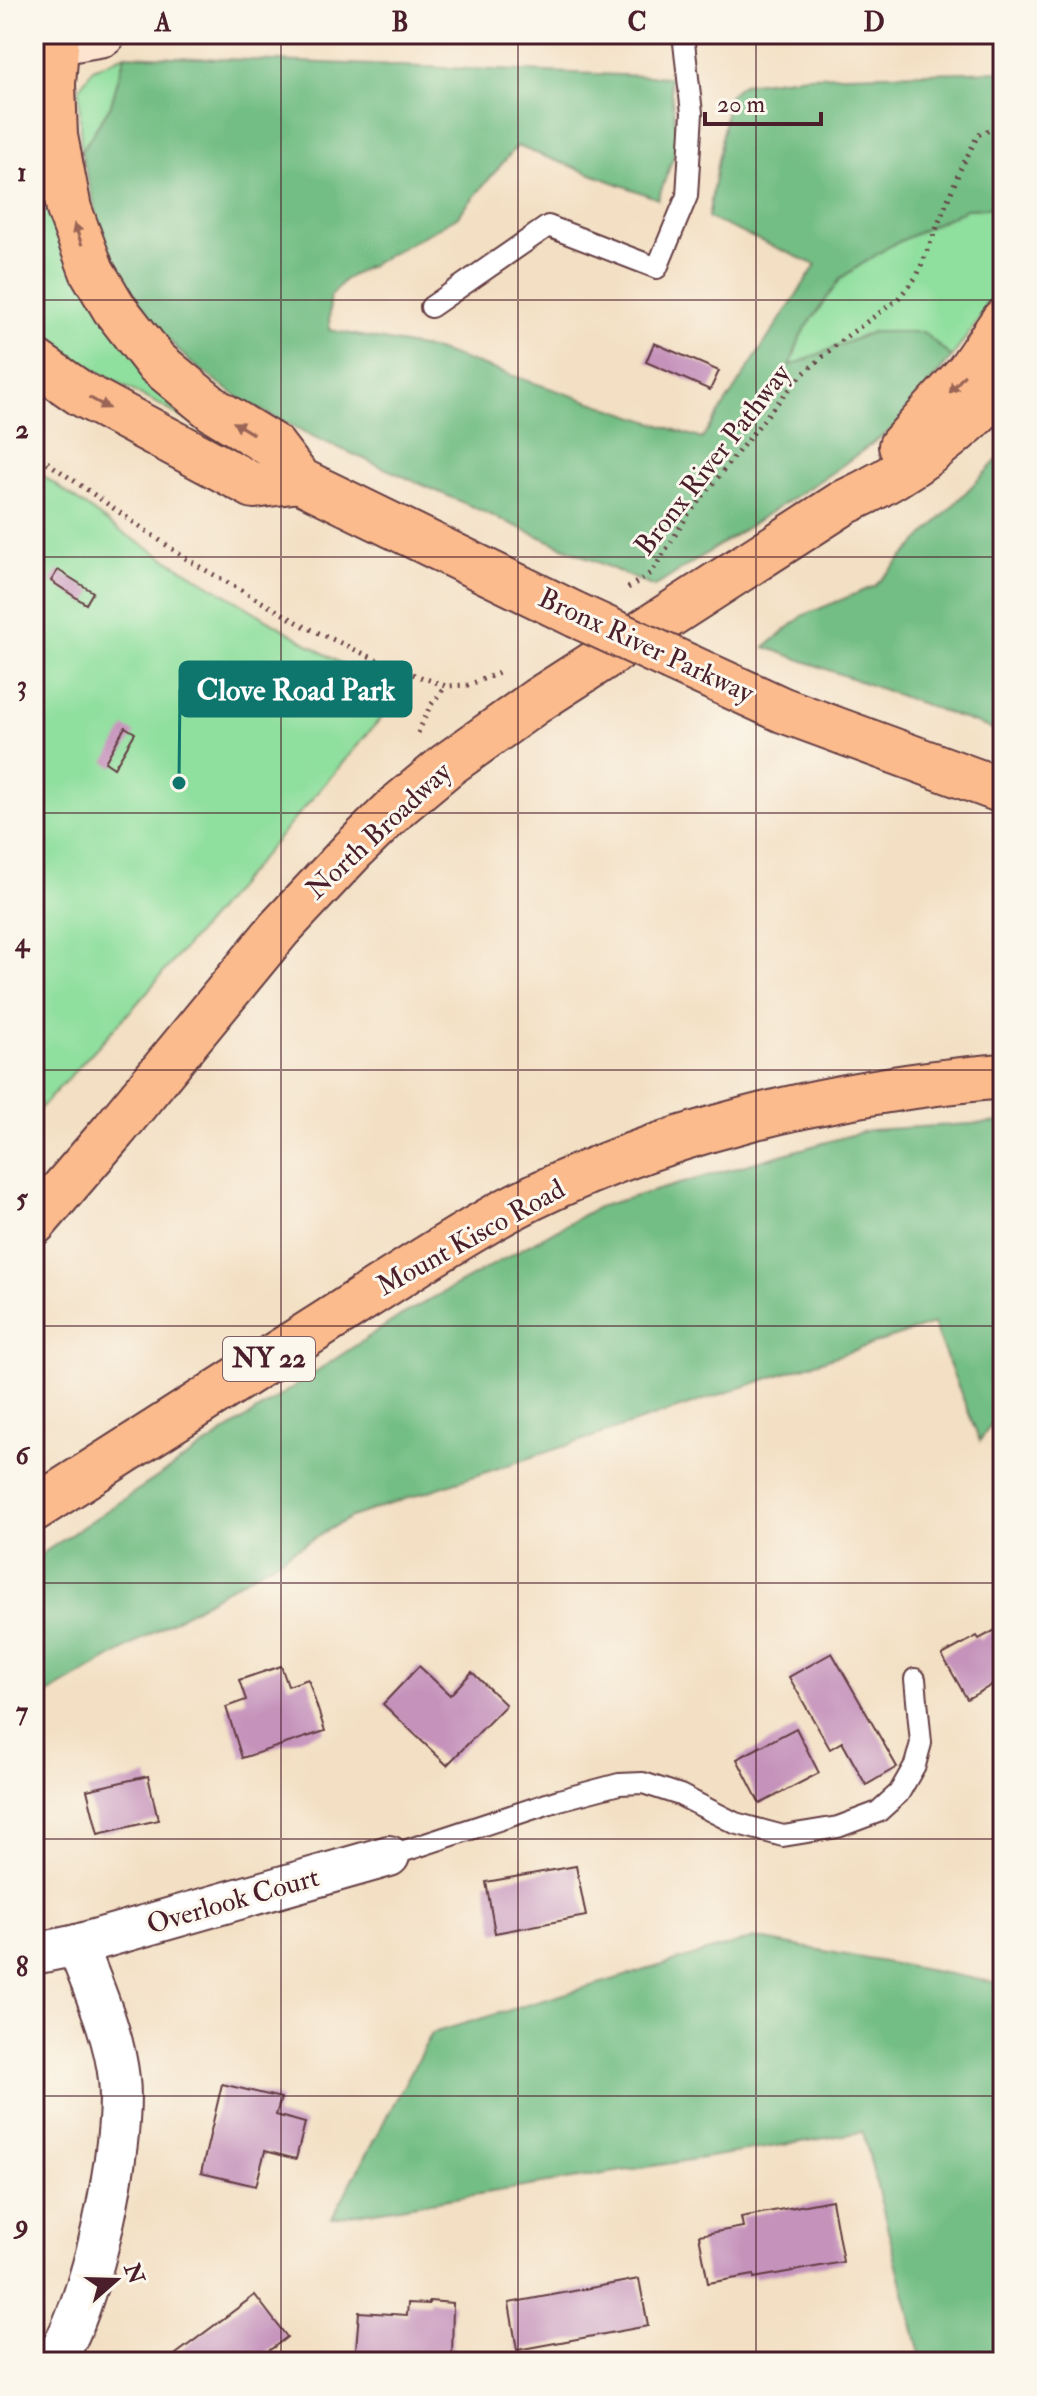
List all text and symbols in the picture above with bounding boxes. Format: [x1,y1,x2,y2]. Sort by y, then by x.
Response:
text: A [154,7,172,39]
text: B [391,7,409,39]
text: C [627,7,647,39]
text: D [863,7,885,39]
scale bar [705,76,821,126]
text: 20 m [717,89,766,120]
text: 1 [17,157,27,189]
one-way arrow [71,222,83,246]
street label: Bronx River Pathway [627,357,799,563]
one-way arrow [949,375,967,394]
one-way arrow [88,396,110,410]
text: 2 [15,414,29,446]
one-way arrow [232,421,254,435]
street label: Bronx River Parkway [533,581,760,711]
callout: Clove Road Park [180,662,411,716]
text: 3 [17,670,27,702]
text: Clove Road Park [197,672,396,709]
street label: North Broadway [299,754,459,907]
text: 4 [14,927,31,959]
street label: Mount Kisco Road [371,1172,571,1304]
text: 5 [16,1183,28,1215]
road number: NY 22 [223,1337,315,1381]
text: 6 [15,1440,30,1472]
text: 7 [16,1696,28,1728]
street label: Overlook Court [143,1860,323,1942]
text: 8 [16,1952,28,1984]
text: 9 [12,2209,29,2241]
north arrow [76,2240,156,2320]
text: N [117,2259,150,2288]

